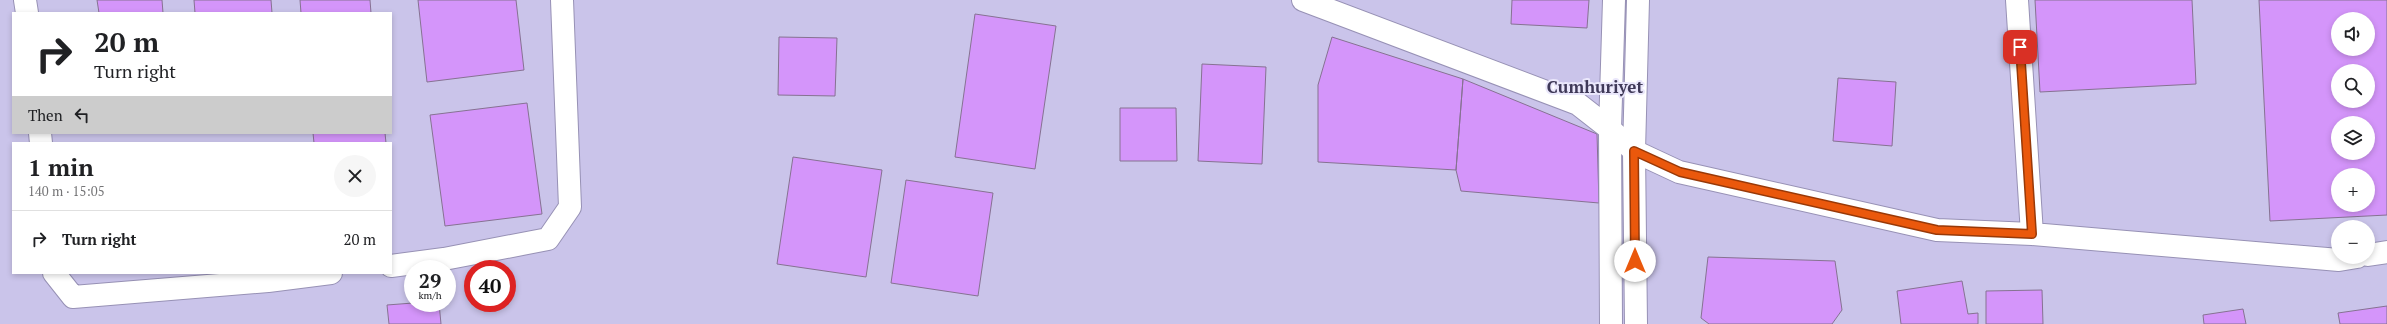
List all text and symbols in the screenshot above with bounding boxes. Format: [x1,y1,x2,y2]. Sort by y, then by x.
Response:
map controls [2331,12,2375,264]
button: sound [2331,12,2375,56]
text: 20 m [94,23,159,60]
icon: right [28,28,80,80]
pin [2003,30,2037,64]
icon: arrive [2009,36,2031,58]
text: Turn right [94,59,176,83]
button: search [2331,64,2375,108]
district label: Cumhuriyet [1547,75,1643,98]
icon: left [71,104,93,126]
text: Then [28,105,63,125]
button: layers [2331,116,2375,160]
text: 1 min [28,151,94,183]
button: close [334,155,376,197]
button: + [2331,168,2375,212]
text: 140 m · 15:05 [28,182,105,200]
button: − [2331,220,2375,264]
icon: right [28,228,50,250]
text: Turn right [62,229,137,249]
text: 20 m [343,229,376,249]
position arrow [1614,240,1656,282]
speed limit sign: 40 [464,260,516,312]
text: 29 [419,267,441,294]
text: km/h [418,289,442,302]

